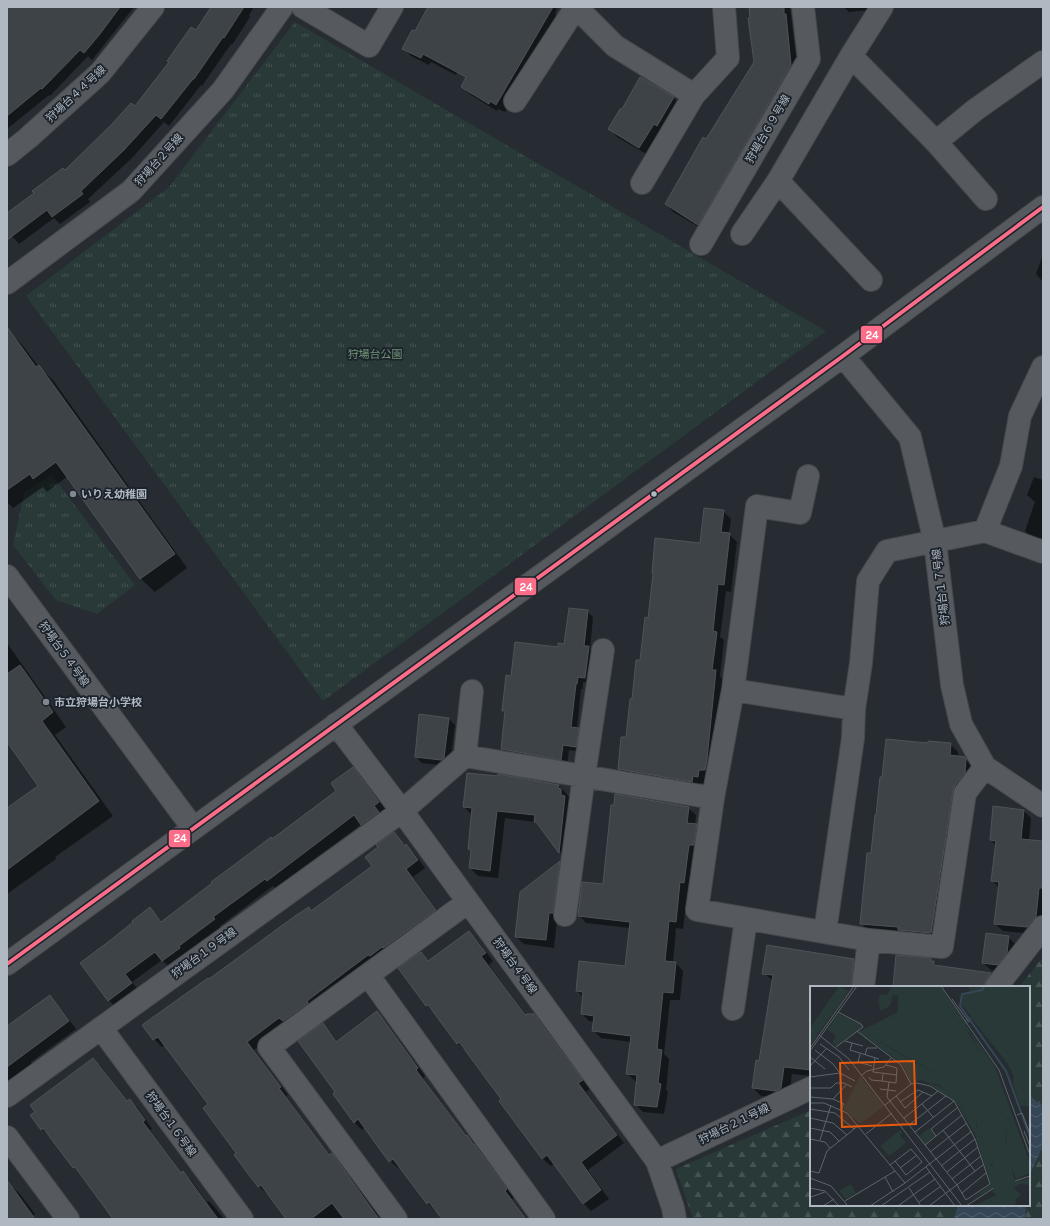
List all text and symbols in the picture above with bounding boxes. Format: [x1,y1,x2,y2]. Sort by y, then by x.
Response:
street label: 狩場台４４号線 [43,63,109,125]
street label: 狩場台６９号線 [743,92,793,166]
street label: 狩場台２号線 [132,131,186,189]
line badge: 24 [860,325,883,344]
text: 24 [865,329,879,342]
park label: 狩場台公園 [348,348,403,361]
place label: いりえ幼稚園 [81,488,147,501]
marker: いりえ幼稚園 [68,489,78,499]
unlabelled marker [649,489,659,499]
street label: 狩場台１７号線 [930,548,952,626]
line badge: 24 [514,577,537,596]
text: 24 [519,581,533,594]
street label: 狩場台５４号線 [36,619,92,689]
place label: 市立狩場台小学校 [54,696,142,709]
marker: 市立狩場台小学校 [41,697,51,707]
line badge: 24 [168,829,191,848]
text: 24 [173,832,187,845]
street label: 狩場台１９号線 [169,925,239,981]
street label: 狩場台４号線 [490,935,540,997]
inset map [810,986,1030,1206]
street label: 狩場台１６号線 [143,1089,199,1159]
street label: 狩場台２１号線 [697,1101,771,1147]

